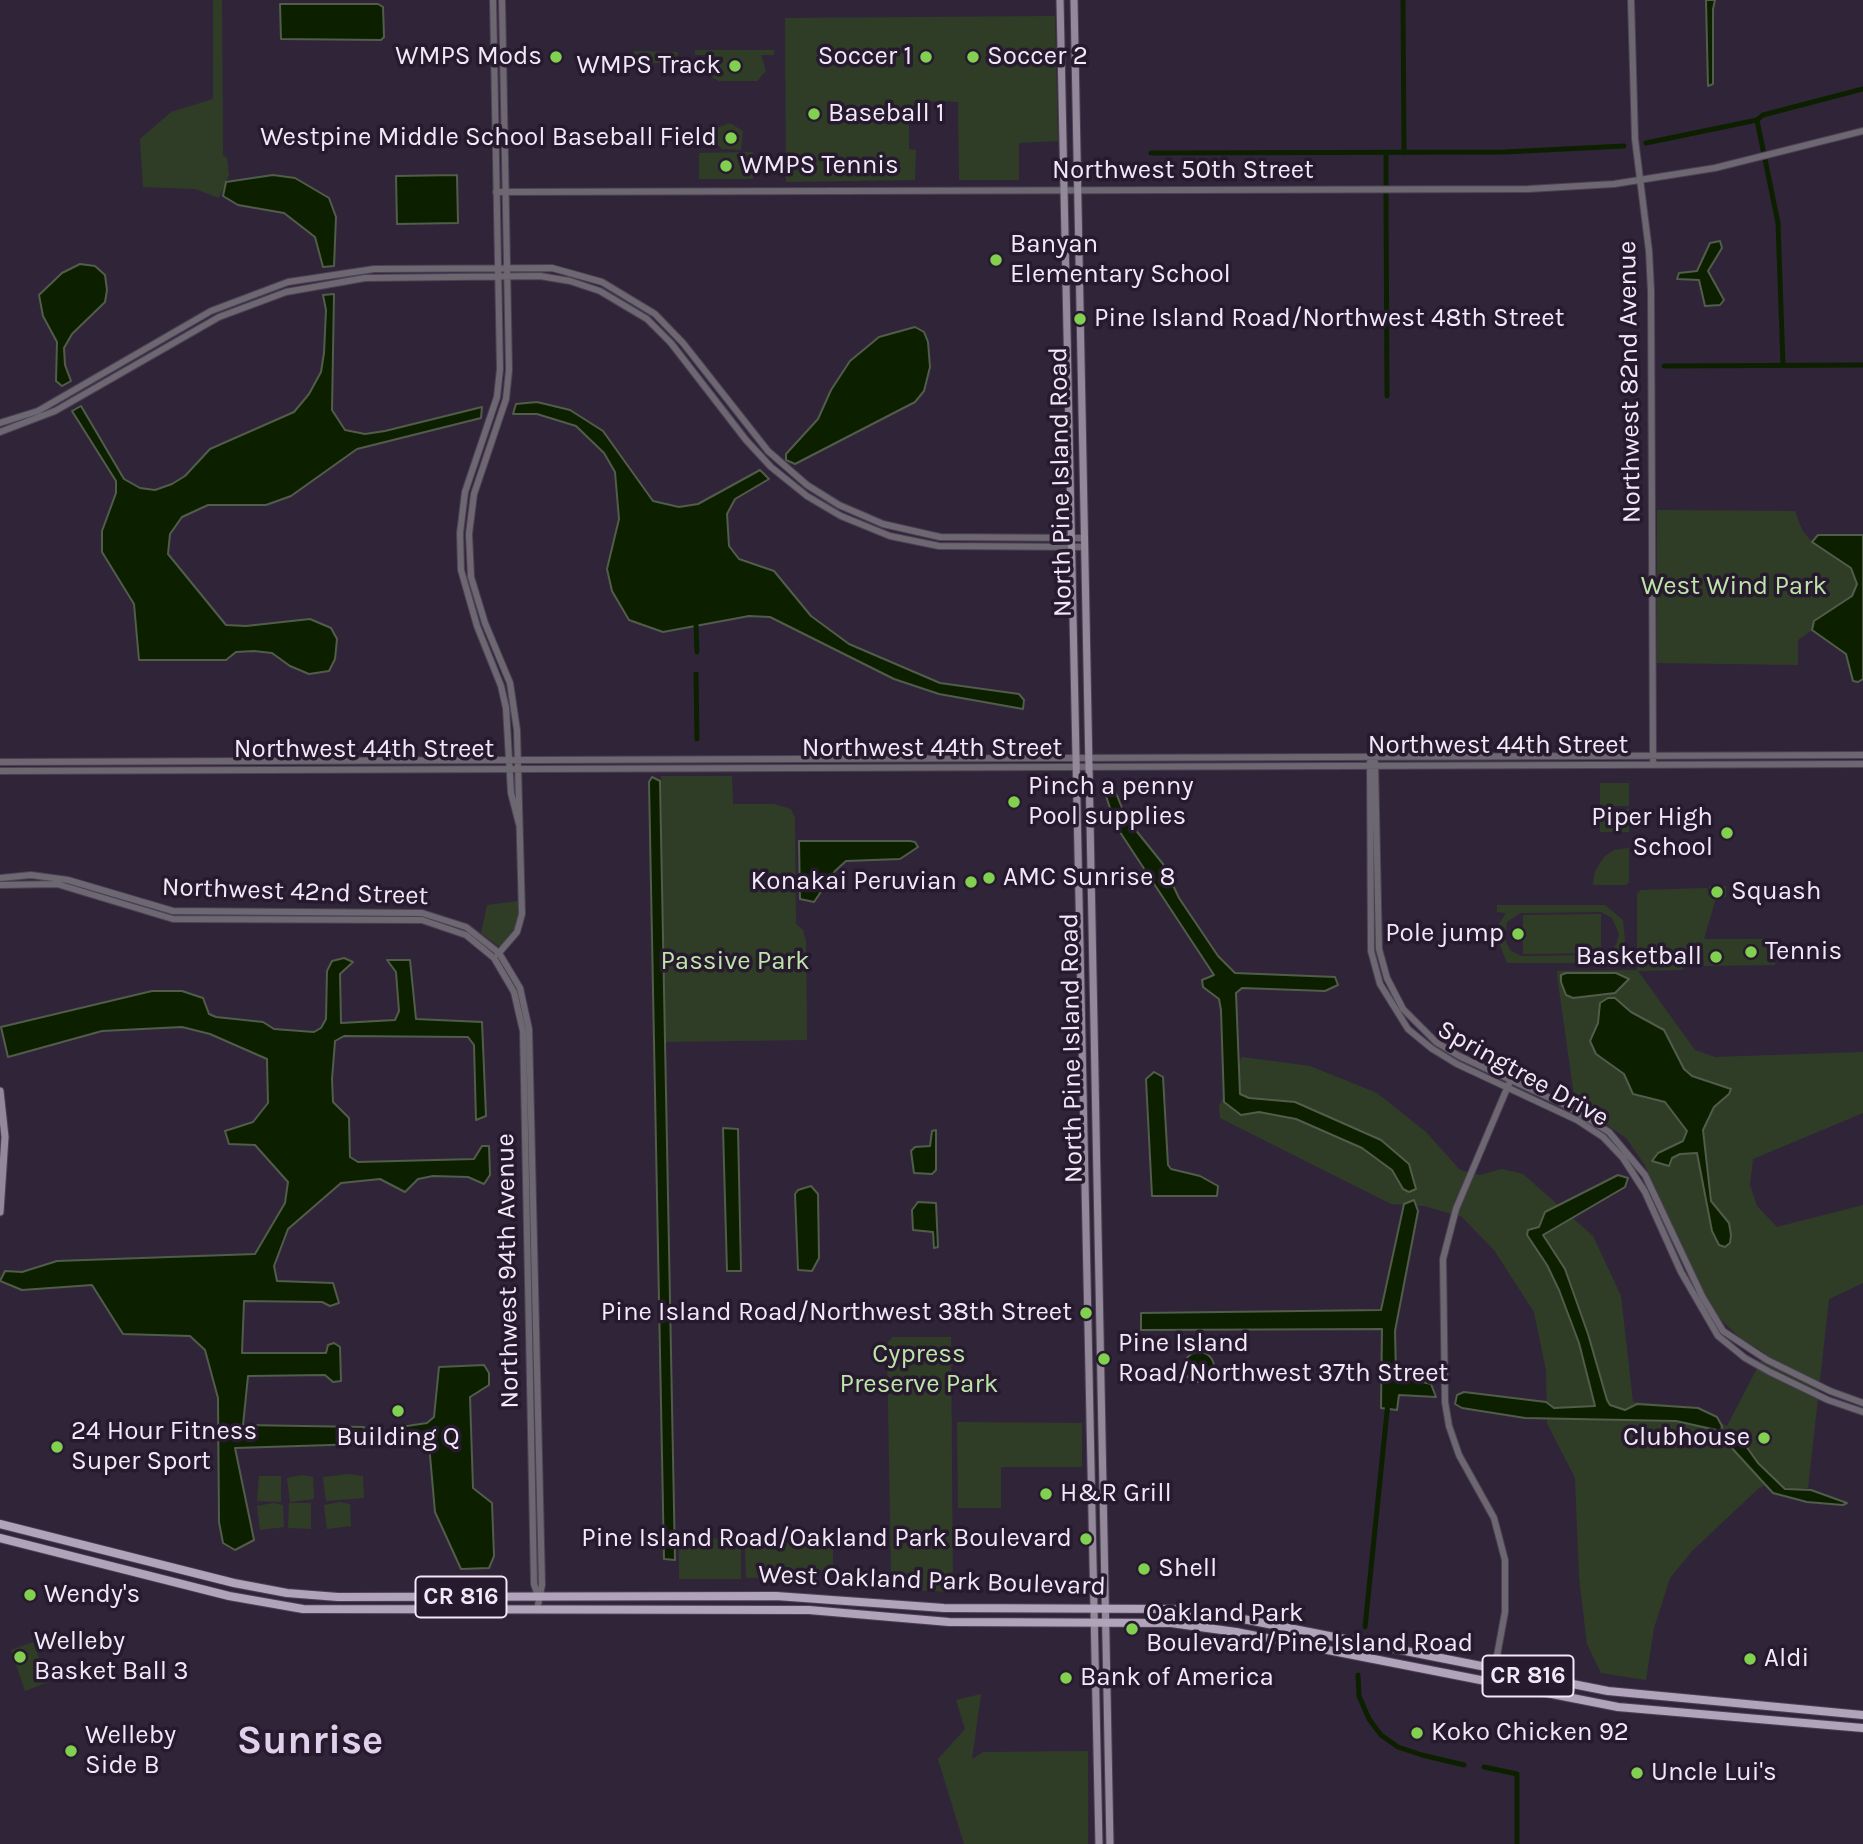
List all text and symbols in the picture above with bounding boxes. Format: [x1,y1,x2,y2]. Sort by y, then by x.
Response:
place label: WMPS Mods [395,41,542,73]
place label: Soccer 1 [818,41,912,73]
place label: Soccer 2 [987,41,1088,73]
marker: WMPS Mods [548,49,564,65]
marker: Soccer 1 [918,49,934,65]
marker: Soccer 2 [965,49,981,65]
place label: WMPS Track [577,50,721,82]
marker: WMPS Track [727,58,743,74]
place label: Baseball 1 [828,98,945,130]
marker: Baseball 1 [806,106,822,122]
place label: Westpine Middle School Baseball Field [260,122,717,154]
marker: Westpine Middle School Baseball Field [723,130,739,146]
place label: WMPS Tennis [740,150,899,182]
street label: Northwest 50th Street [1052,155,1314,187]
marker: WMPS Tennis [718,158,734,174]
place label: Banyan Elementary School [1010,229,1231,290]
street label: Northwest 82nd Avenue [1612,240,1648,524]
marker: Banyan Elementary School [988,252,1004,268]
place label: Pine Island Road/Northwest 48th Street [1094,303,1564,335]
marker: Pine Island Road/Northwest 48th Street [1072,311,1088,327]
street label: North Pine Island Road [1043,347,1079,617]
park label: West Wind Park [1641,571,1827,603]
street label: Northwest 44th Street [1368,730,1628,762]
street label: Northwest 44th Street [802,733,1062,765]
street label: Northwest 44th Street [234,734,494,766]
place label: Pinch a penny Pool supplies [1028,771,1194,832]
marker: Pinch a penny Pool supplies [1006,794,1022,810]
place label: Piper High School [1591,802,1713,864]
marker: Piper High School [1719,825,1735,841]
place label: AMC Sunrise 8 [1003,862,1176,894]
place label: Konakai Peruvian [750,866,957,898]
marker: AMC Sunrise 8 [981,870,997,886]
street label: Northwest 42nd Street [161,872,429,912]
marker: Konakai Peruvian [963,874,979,890]
place label: Squash [1731,876,1821,908]
marker: Squash [1709,884,1725,900]
street label: North Pine Island Road [1054,913,1090,1183]
place label: Pole jump [1385,918,1504,950]
marker: Pole jump [1510,926,1526,942]
place label: Tennis [1765,936,1842,968]
place label: Basketball [1576,941,1702,973]
marker: Tennis [1743,944,1759,960]
park label: Passive Park [660,946,810,978]
marker: Basketball [1708,949,1724,965]
street label: Springtree Drive [1432,1014,1614,1134]
street label: Northwest 94th Avenue [490,1133,526,1409]
place label: Pine Island Road/Northwest 38th Street [601,1297,1072,1329]
marker: Pine Island Road/Northwest 38th Street [1078,1305,1094,1321]
place label: Pine Island Road/Northwest 37th Street [1118,1328,1448,1390]
park label: Cypress Preserve Park [840,1339,998,1400]
marker: Pine Island Road/Northwest 37th Street [1096,1351,1112,1367]
marker: Building Q [390,1403,406,1419]
place label: 24 Hour Fitness Super Sport [71,1416,257,1478]
place label: Building Q [336,1422,460,1454]
place label: Clubhouse [1623,1422,1750,1454]
marker: Clubhouse [1756,1430,1772,1446]
marker: 24 Hour Fitness Super Sport [49,1439,65,1455]
place label: H&R Grill [1060,1478,1172,1510]
marker: H&R Grill [1038,1486,1054,1502]
place label: Pine Island Road/Oakland Park Boulevard [581,1523,1072,1555]
marker: Pine Island Road/Oakland Park Boulevard [1078,1531,1094,1547]
place label: Shell [1158,1553,1217,1585]
street label: West Oakland Park Boulevard [758,1559,1106,1603]
marker: Shell [1136,1561,1152,1577]
road number: CR 816 [416,1576,506,1618]
place label: Wendy's [44,1579,140,1611]
marker: Wendy's [22,1587,38,1603]
place label: Oakland Park Boulevard/Pine Island Road [1146,1598,1473,1660]
marker: Oakland Park Boulevard/Pine Island Road [1124,1621,1140,1637]
place label: Welleby Basket Ball 3 [34,1626,189,1688]
place label: Aldi [1764,1643,1809,1675]
marker: Welleby Basket Ball 3 [12,1649,28,1665]
marker: Aldi [1742,1651,1758,1667]
road number: CR 816 [1482,1656,1574,1696]
place label: Bank of America [1080,1662,1274,1694]
marker: Bank of America [1058,1670,1074,1686]
place label: Koko Chicken 92 [1431,1717,1629,1749]
district label: Sunrise [237,1718,383,1766]
place label: Welleby Side B [85,1720,176,1782]
marker: Koko Chicken 92 [1409,1725,1425,1741]
marker: Welleby Side B [63,1743,79,1759]
place label: Uncle Lui's [1651,1757,1777,1789]
marker: Uncle Lui's [1629,1765,1645,1781]

